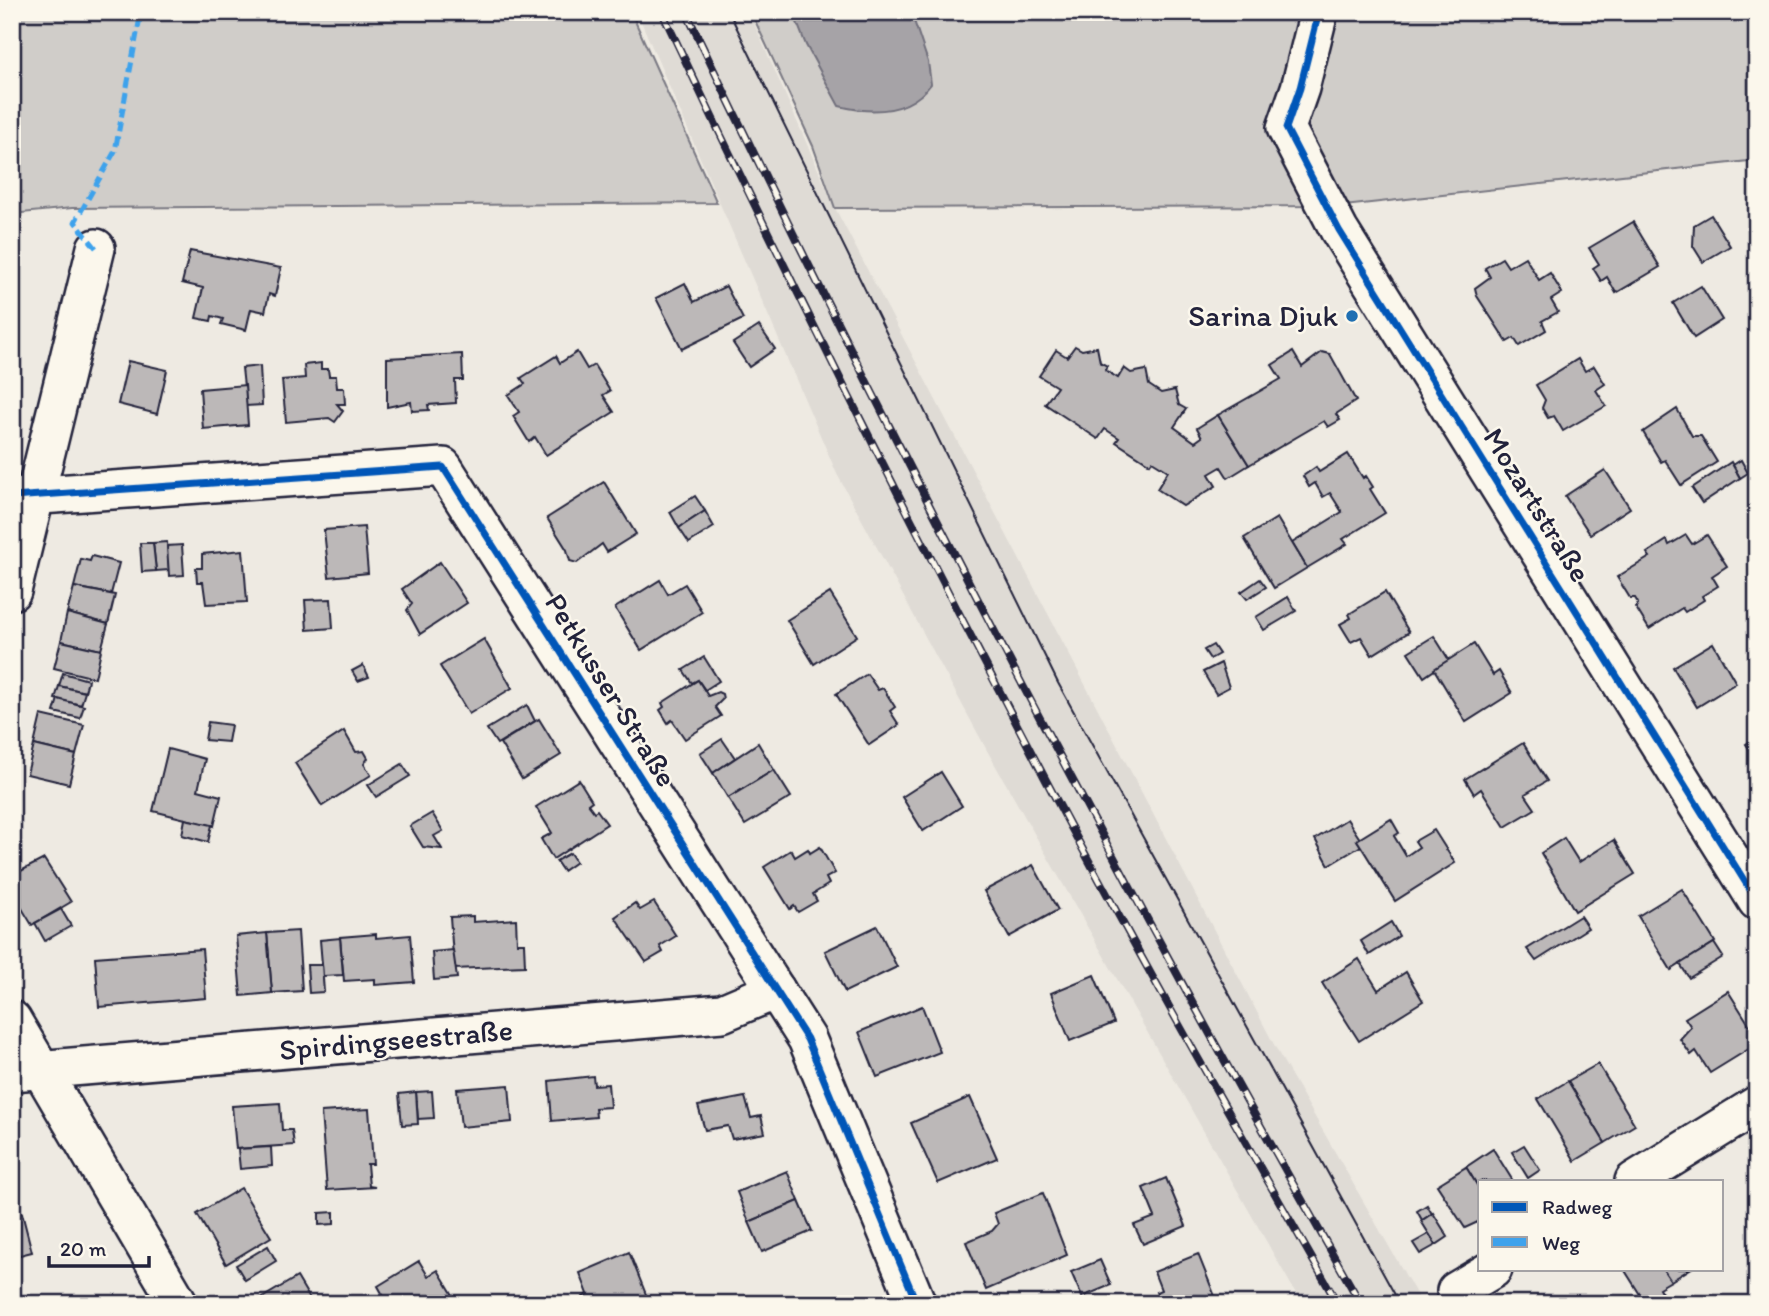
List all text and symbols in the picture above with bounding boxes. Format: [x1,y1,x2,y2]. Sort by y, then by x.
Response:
place label: Sarina Djuk [1188,297,1338,334]
marker: Sarina Djuk [1344,308,1360,324]
street label: Mozartstraße [1475,421,1599,589]
street label: Petkusser Straße [537,586,686,793]
street label: Spirdingseestraße [278,1011,514,1068]
legend [1478,1180,1724,1270]
text: Radweg [1542,1194,1612,1219]
scale bar [49,1225,149,1269]
text: Weg [1542,1230,1580,1255]
text: 20 m [60,1236,107,1261]

